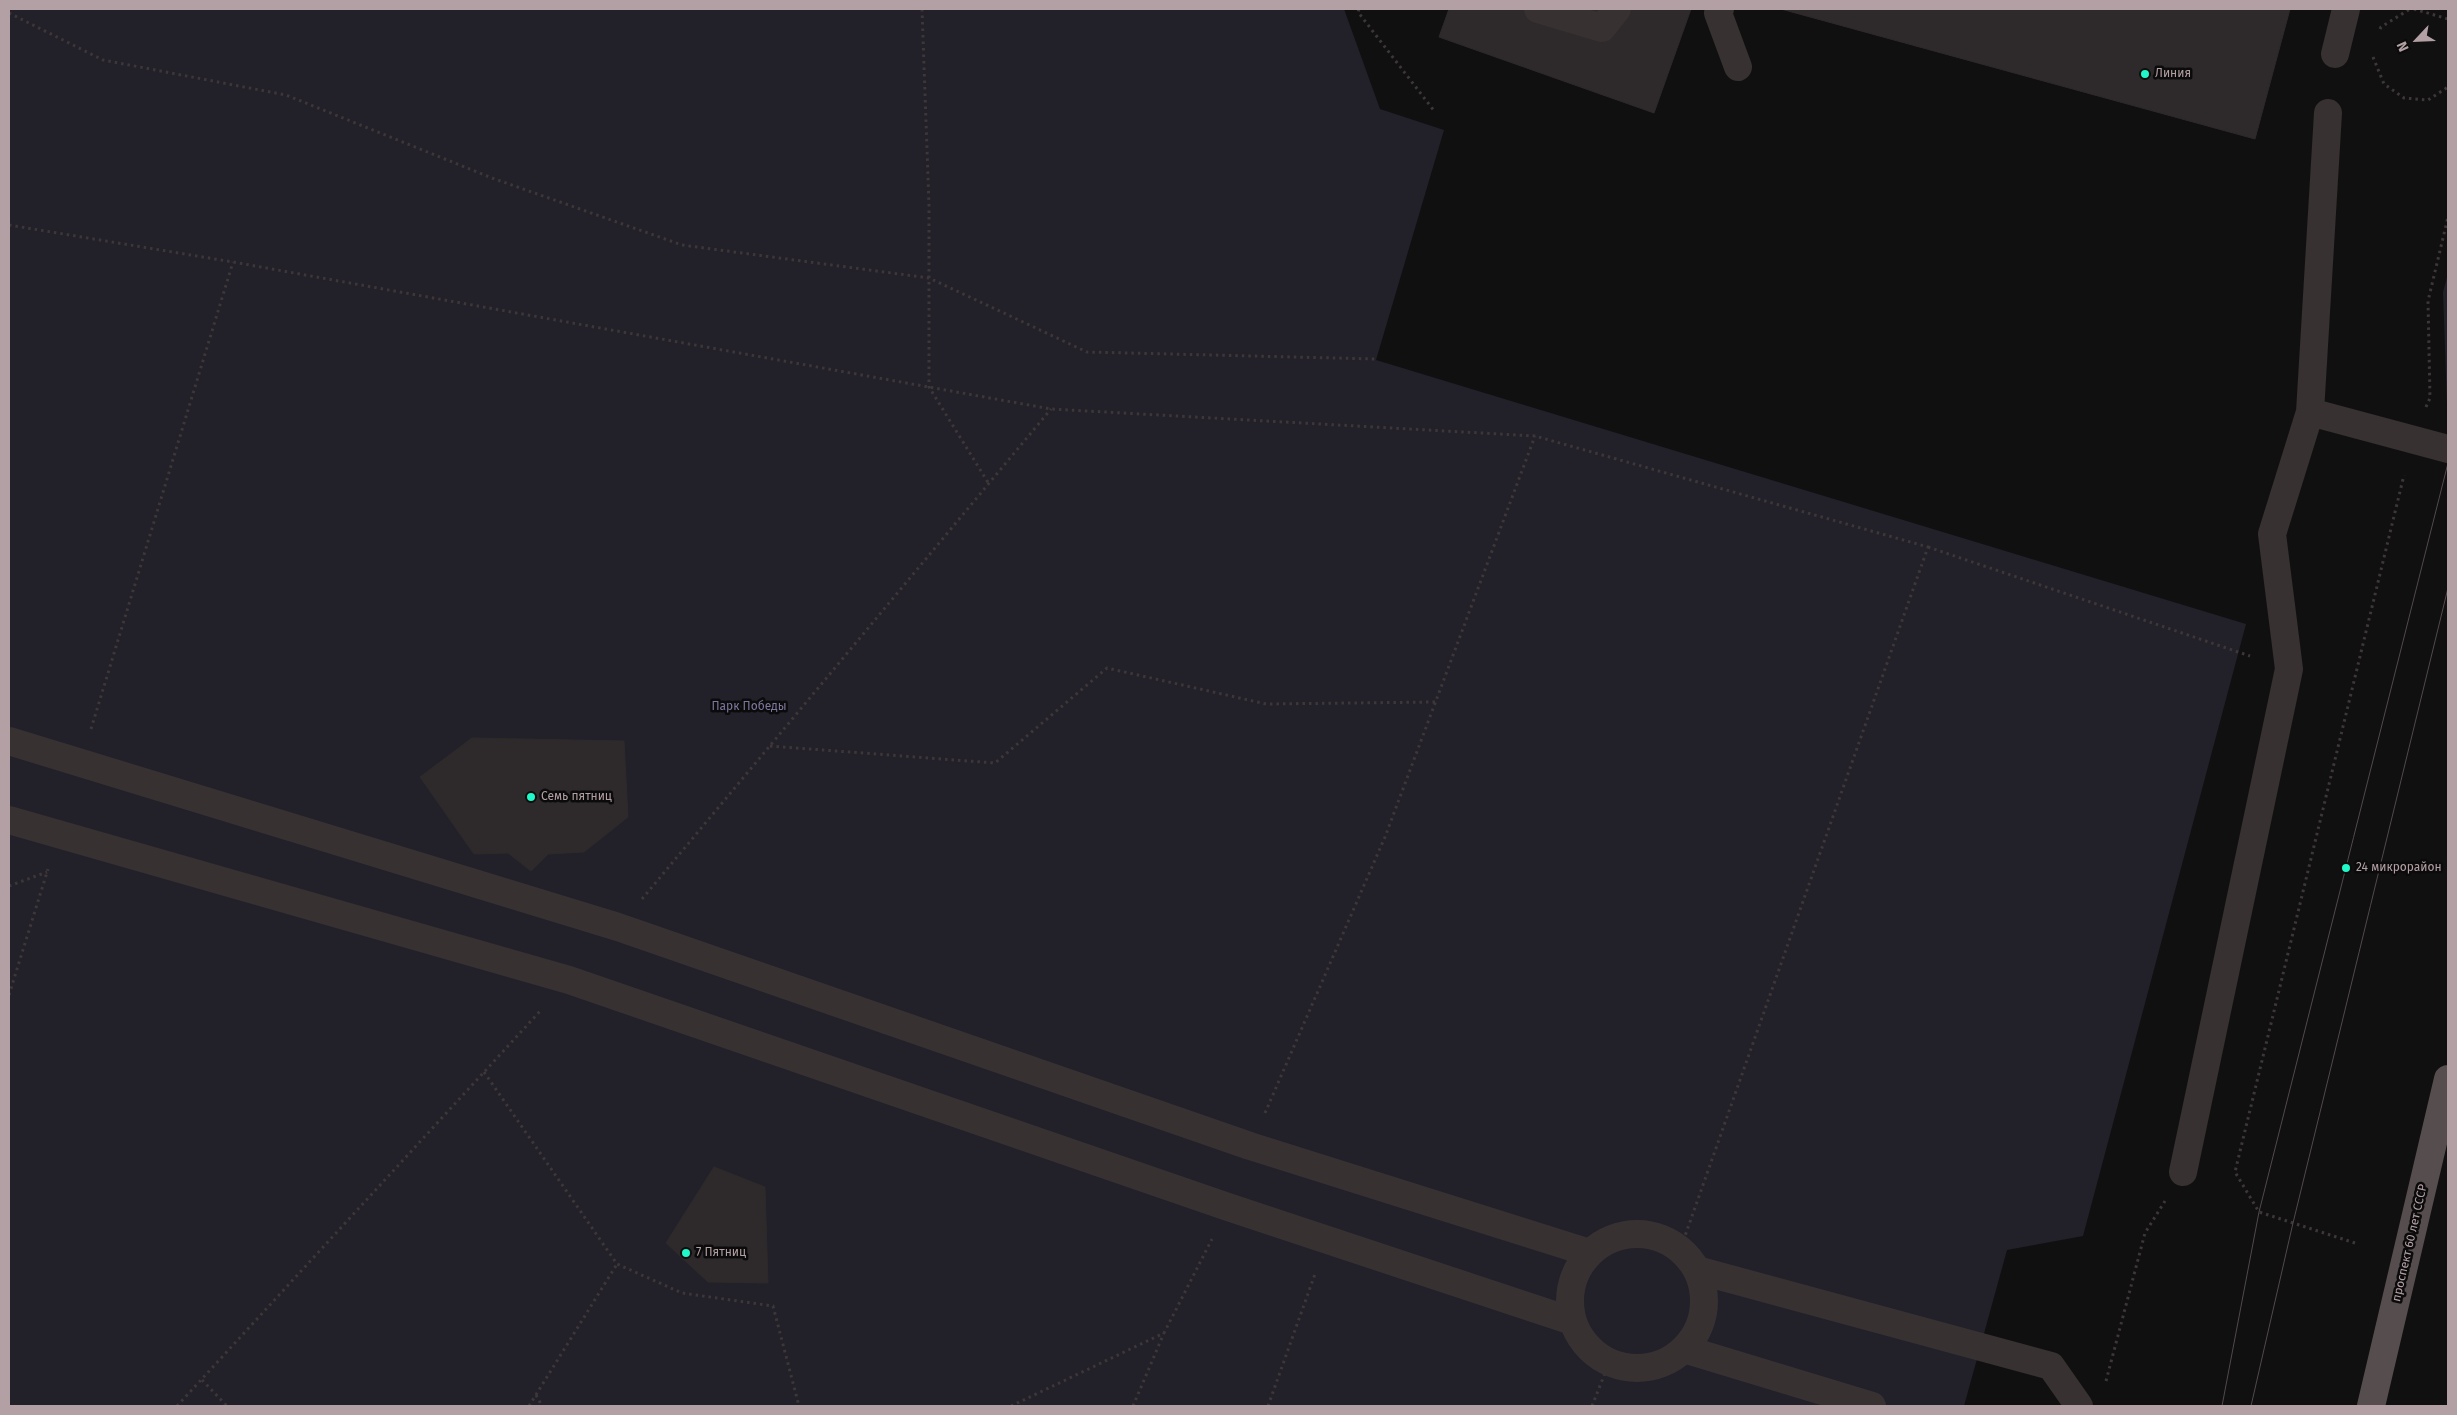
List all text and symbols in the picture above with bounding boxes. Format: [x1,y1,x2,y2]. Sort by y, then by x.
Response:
north arrow [2392,15,2442,65]
text: N [2393,39,2413,54]
place label: Линия [2155,67,2191,81]
marker: Линия [2139,68,2151,80]
park label: Парк Победы [711,700,787,714]
place label: Семь пятниц [541,790,612,804]
marker: Семь пятниц [525,791,537,803]
place label: 24 микрорайон [2356,861,2442,875]
marker: 24 микрорайон [2340,862,2352,874]
street label: проспект 60 лет СССР [2389,1183,2431,1303]
place label: 7 Пятниц [696,1246,746,1260]
marker: 7 Пятниц [680,1247,692,1259]

